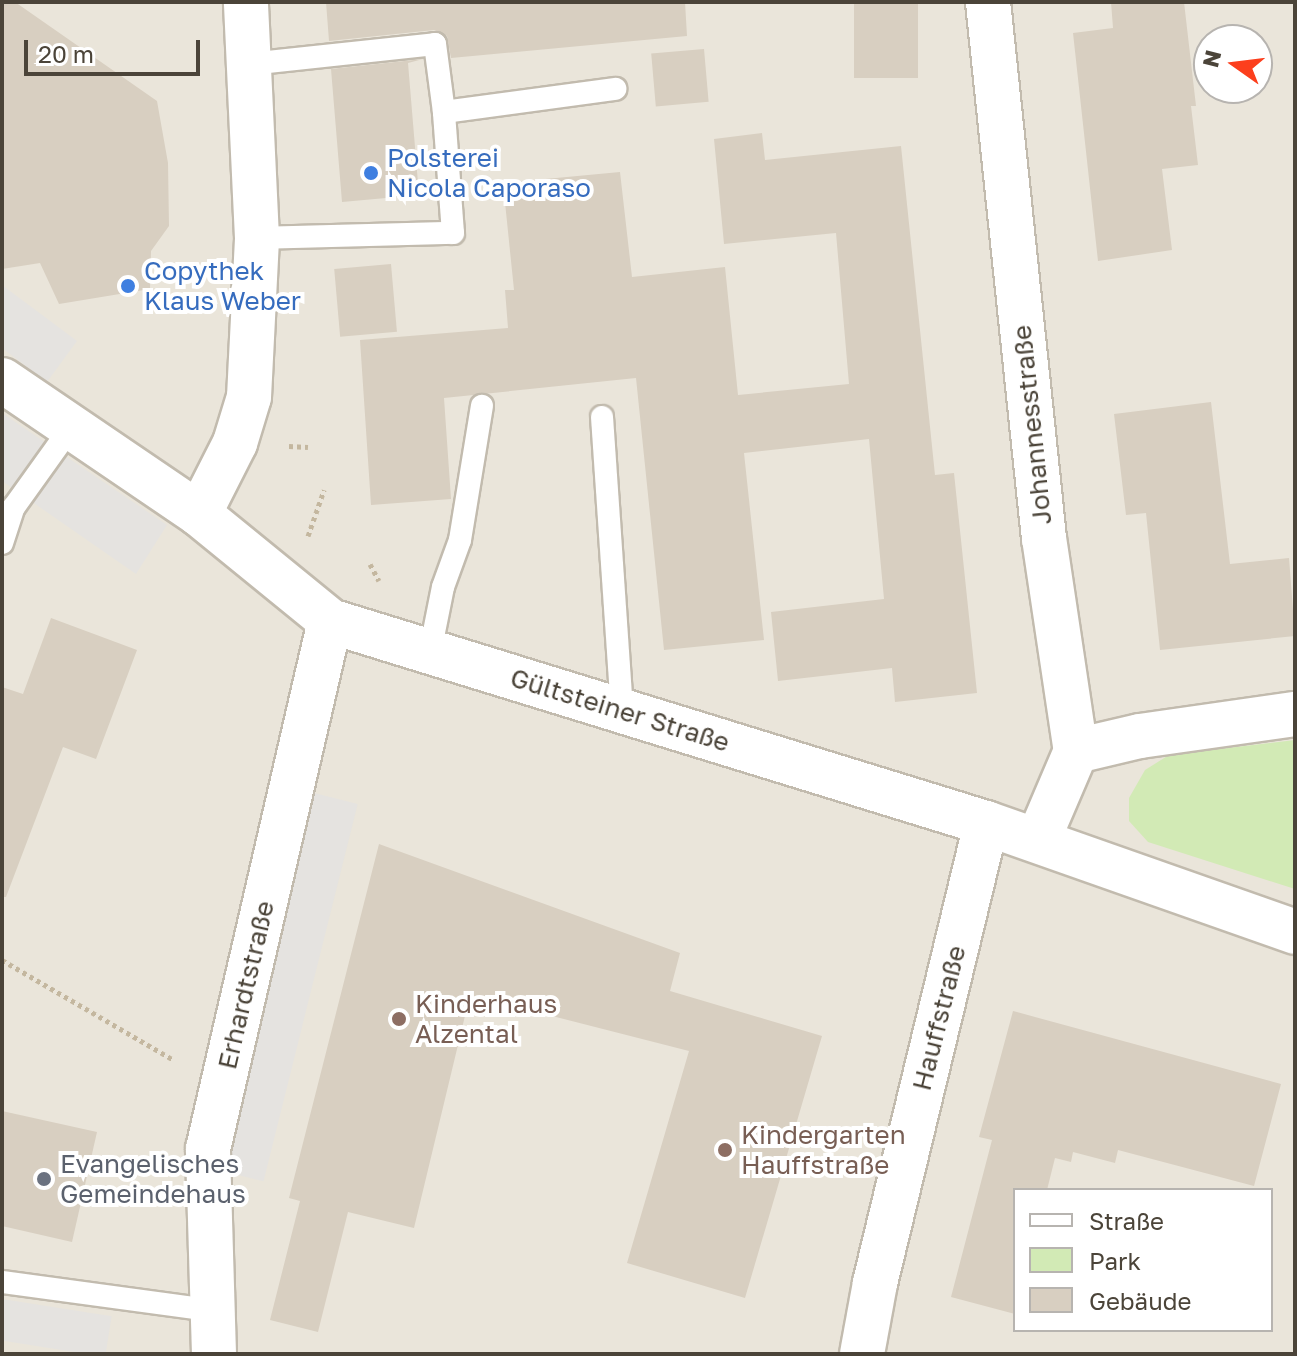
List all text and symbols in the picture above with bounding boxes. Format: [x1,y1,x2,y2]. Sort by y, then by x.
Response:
scale bar [28,24,204,74]
north arrow [1193,24,1273,104]
text: 20 m [38,39,94,68]
text: N [1196,47,1226,70]
place label: Polsterei Nicola Caporaso [387,142,591,204]
marker: Polsterei Nicola Caporaso [362,164,380,182]
place label: Copythek Klaus Weber [144,255,301,316]
marker: Copythek Klaus Weber [119,277,137,295]
street label: Johannesstraße [1006,324,1058,526]
street label: Gültsteiner Straße [507,662,733,758]
street label: Erhardtstraße [211,898,281,1072]
street label: Hauffstraße [906,942,972,1094]
place label: Kinderhaus Alzental [415,988,557,1050]
marker: Kinderhaus Alzental [390,1010,408,1028]
place label: Kindergarten Hauffstraße [741,1119,906,1180]
marker: Kindergarten Hauffstraße [716,1141,734,1159]
place label: Evangelisches Gemeindehaus [60,1148,246,1210]
marker: Evangelisches Gemeindehaus [35,1170,53,1188]
legend [1013,1188,1273,1332]
text: Straße [1089,1206,1164,1235]
text: Park [1089,1246,1141,1275]
text: Gebäude [1089,1286,1191,1315]

